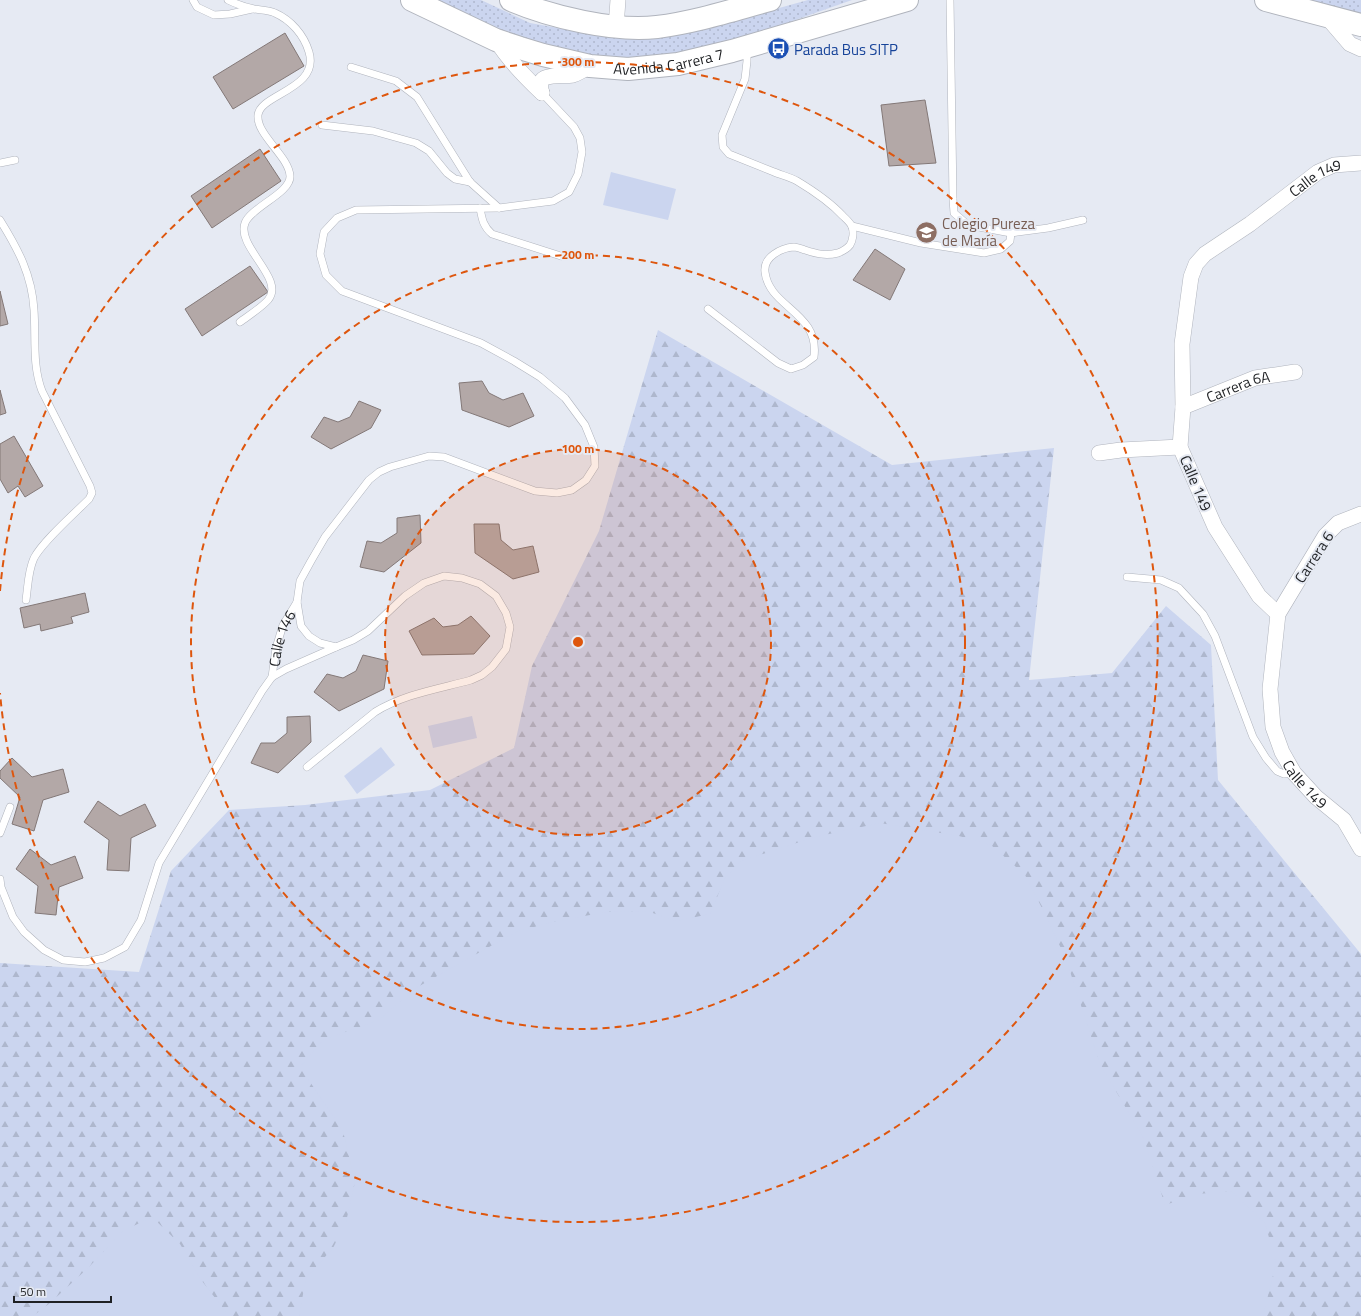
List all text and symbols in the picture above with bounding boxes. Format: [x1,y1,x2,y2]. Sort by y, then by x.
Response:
bus stop icon: Parada Bus SITP [765,36,791,62]
place label: Parada Bus SITP [794,38,898,61]
street label: Avenida Carrera 7 [613,42,726,81]
text: 300 m [562,52,594,71]
street label: Calle 149 [1284,153,1342,202]
place label: Colegio Pureza de María [942,212,1035,252]
school or university icon: Colegio Pureza de María [913,219,939,245]
text: 200 m [562,245,594,264]
street label: Carrera 6A [1202,364,1271,408]
text: 100 m [562,439,594,458]
street label: Calle 149 [1174,451,1218,515]
street label: Carrera 6 [1289,526,1339,588]
street label: Calle 146 [262,605,301,668]
centre of rings [571,635,585,649]
street label: Calle 149 [1277,755,1333,814]
scale bar [14,1278,111,1304]
text: 50 m [20,1282,46,1301]

